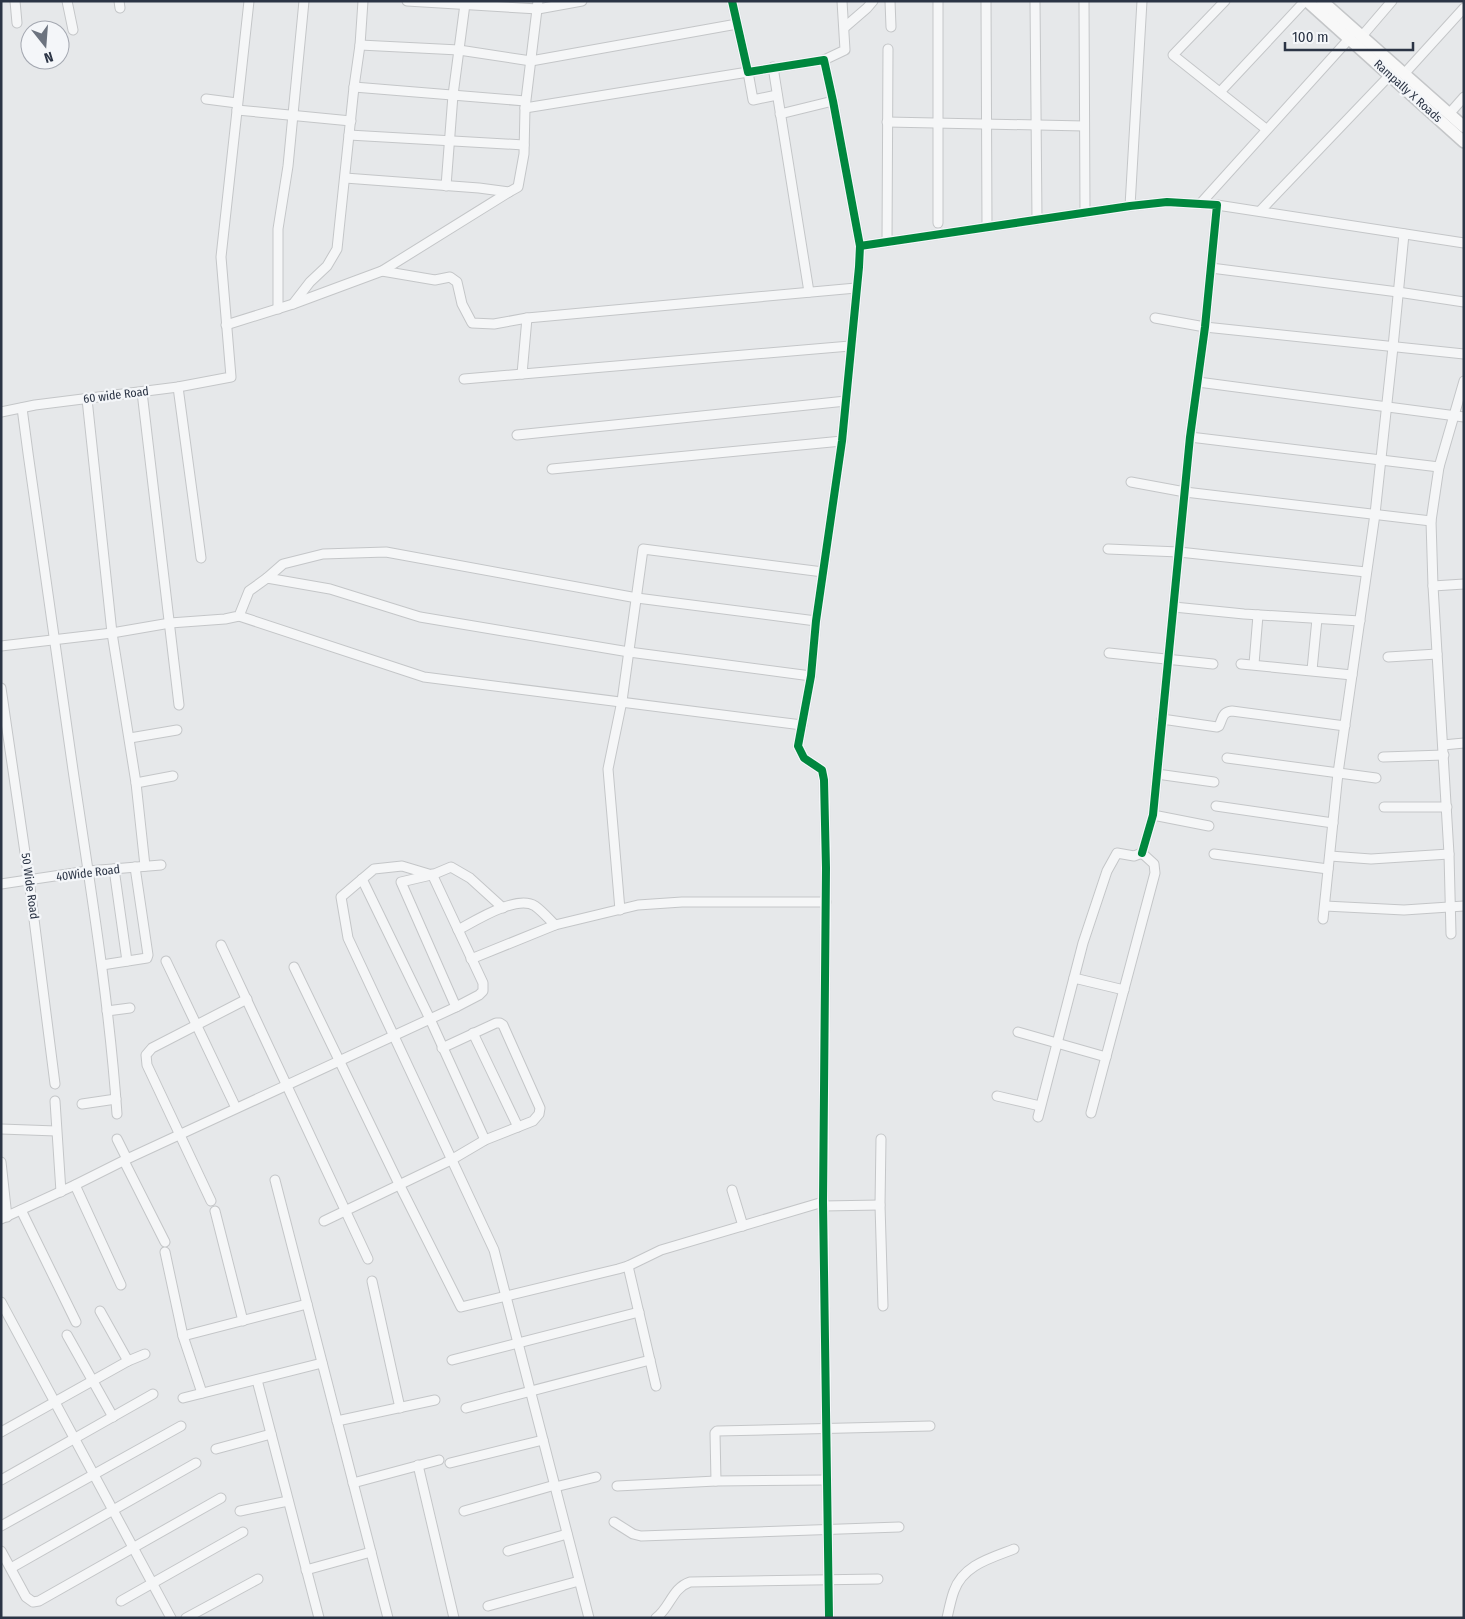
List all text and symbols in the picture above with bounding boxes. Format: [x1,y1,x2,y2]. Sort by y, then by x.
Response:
north arrow [20,20,70,70]
scale bar [1285,20,1412,52]
text: 100 m [1292,28,1329,46]
text: N [42,48,55,66]
street label: Rampally X Roads [1371,57,1445,125]
street label: 60 wide Road [82,384,150,406]
street label: 50 Wide Road [18,852,42,920]
street label: 40Wide Road [55,862,121,884]

